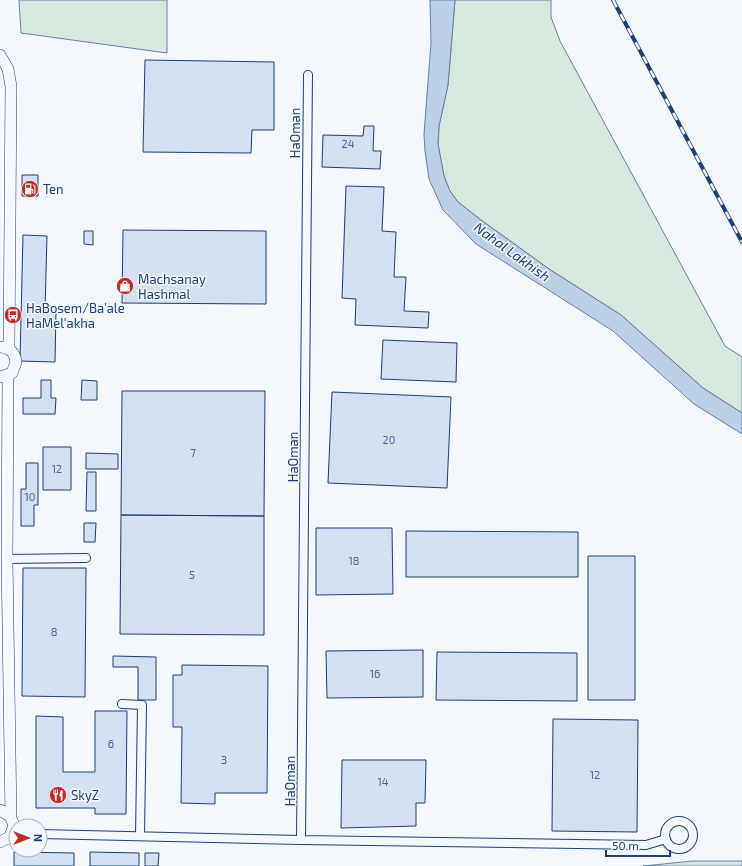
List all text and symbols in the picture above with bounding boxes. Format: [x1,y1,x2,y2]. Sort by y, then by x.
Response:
street label: HaOman [287,108,303,158]
house number: 24 [342,137,355,150]
fuel station icon: Ten [20,179,40,199]
place label: Ten [43,181,64,197]
water label: Nahal Lakhish [471,218,554,285]
place label: Machsanay Hashmal [138,271,206,302]
shop icon: Machsanay Hashmal [115,276,135,296]
place label: HaBosem/Ba'ale HaMel'akha [26,300,125,331]
bus stop icon: HaBosem/Ba'ale HaMel'akha [3,305,23,325]
street label: HaOman [285,432,301,482]
house number: 20 [383,433,395,446]
house number: 7 [190,446,196,459]
house number: 12 [52,462,62,475]
house number: 10 [24,490,36,503]
house number: 18 [348,554,360,567]
house number: 5 [189,568,195,581]
house number: 8 [51,625,57,638]
house number: 16 [370,667,380,680]
house number: 6 [108,737,114,750]
house number: 3 [221,753,227,766]
street label: HaOman [282,756,298,806]
house number: 12 [590,768,600,781]
house number: 14 [377,775,389,788]
restaurant icon: SkyZ [48,785,68,805]
place label: SkyZ [71,787,99,803]
north arrow [8,818,48,858]
scale bar [606,832,670,858]
text: N [32,834,45,842]
text: 50 m [612,838,639,852]

